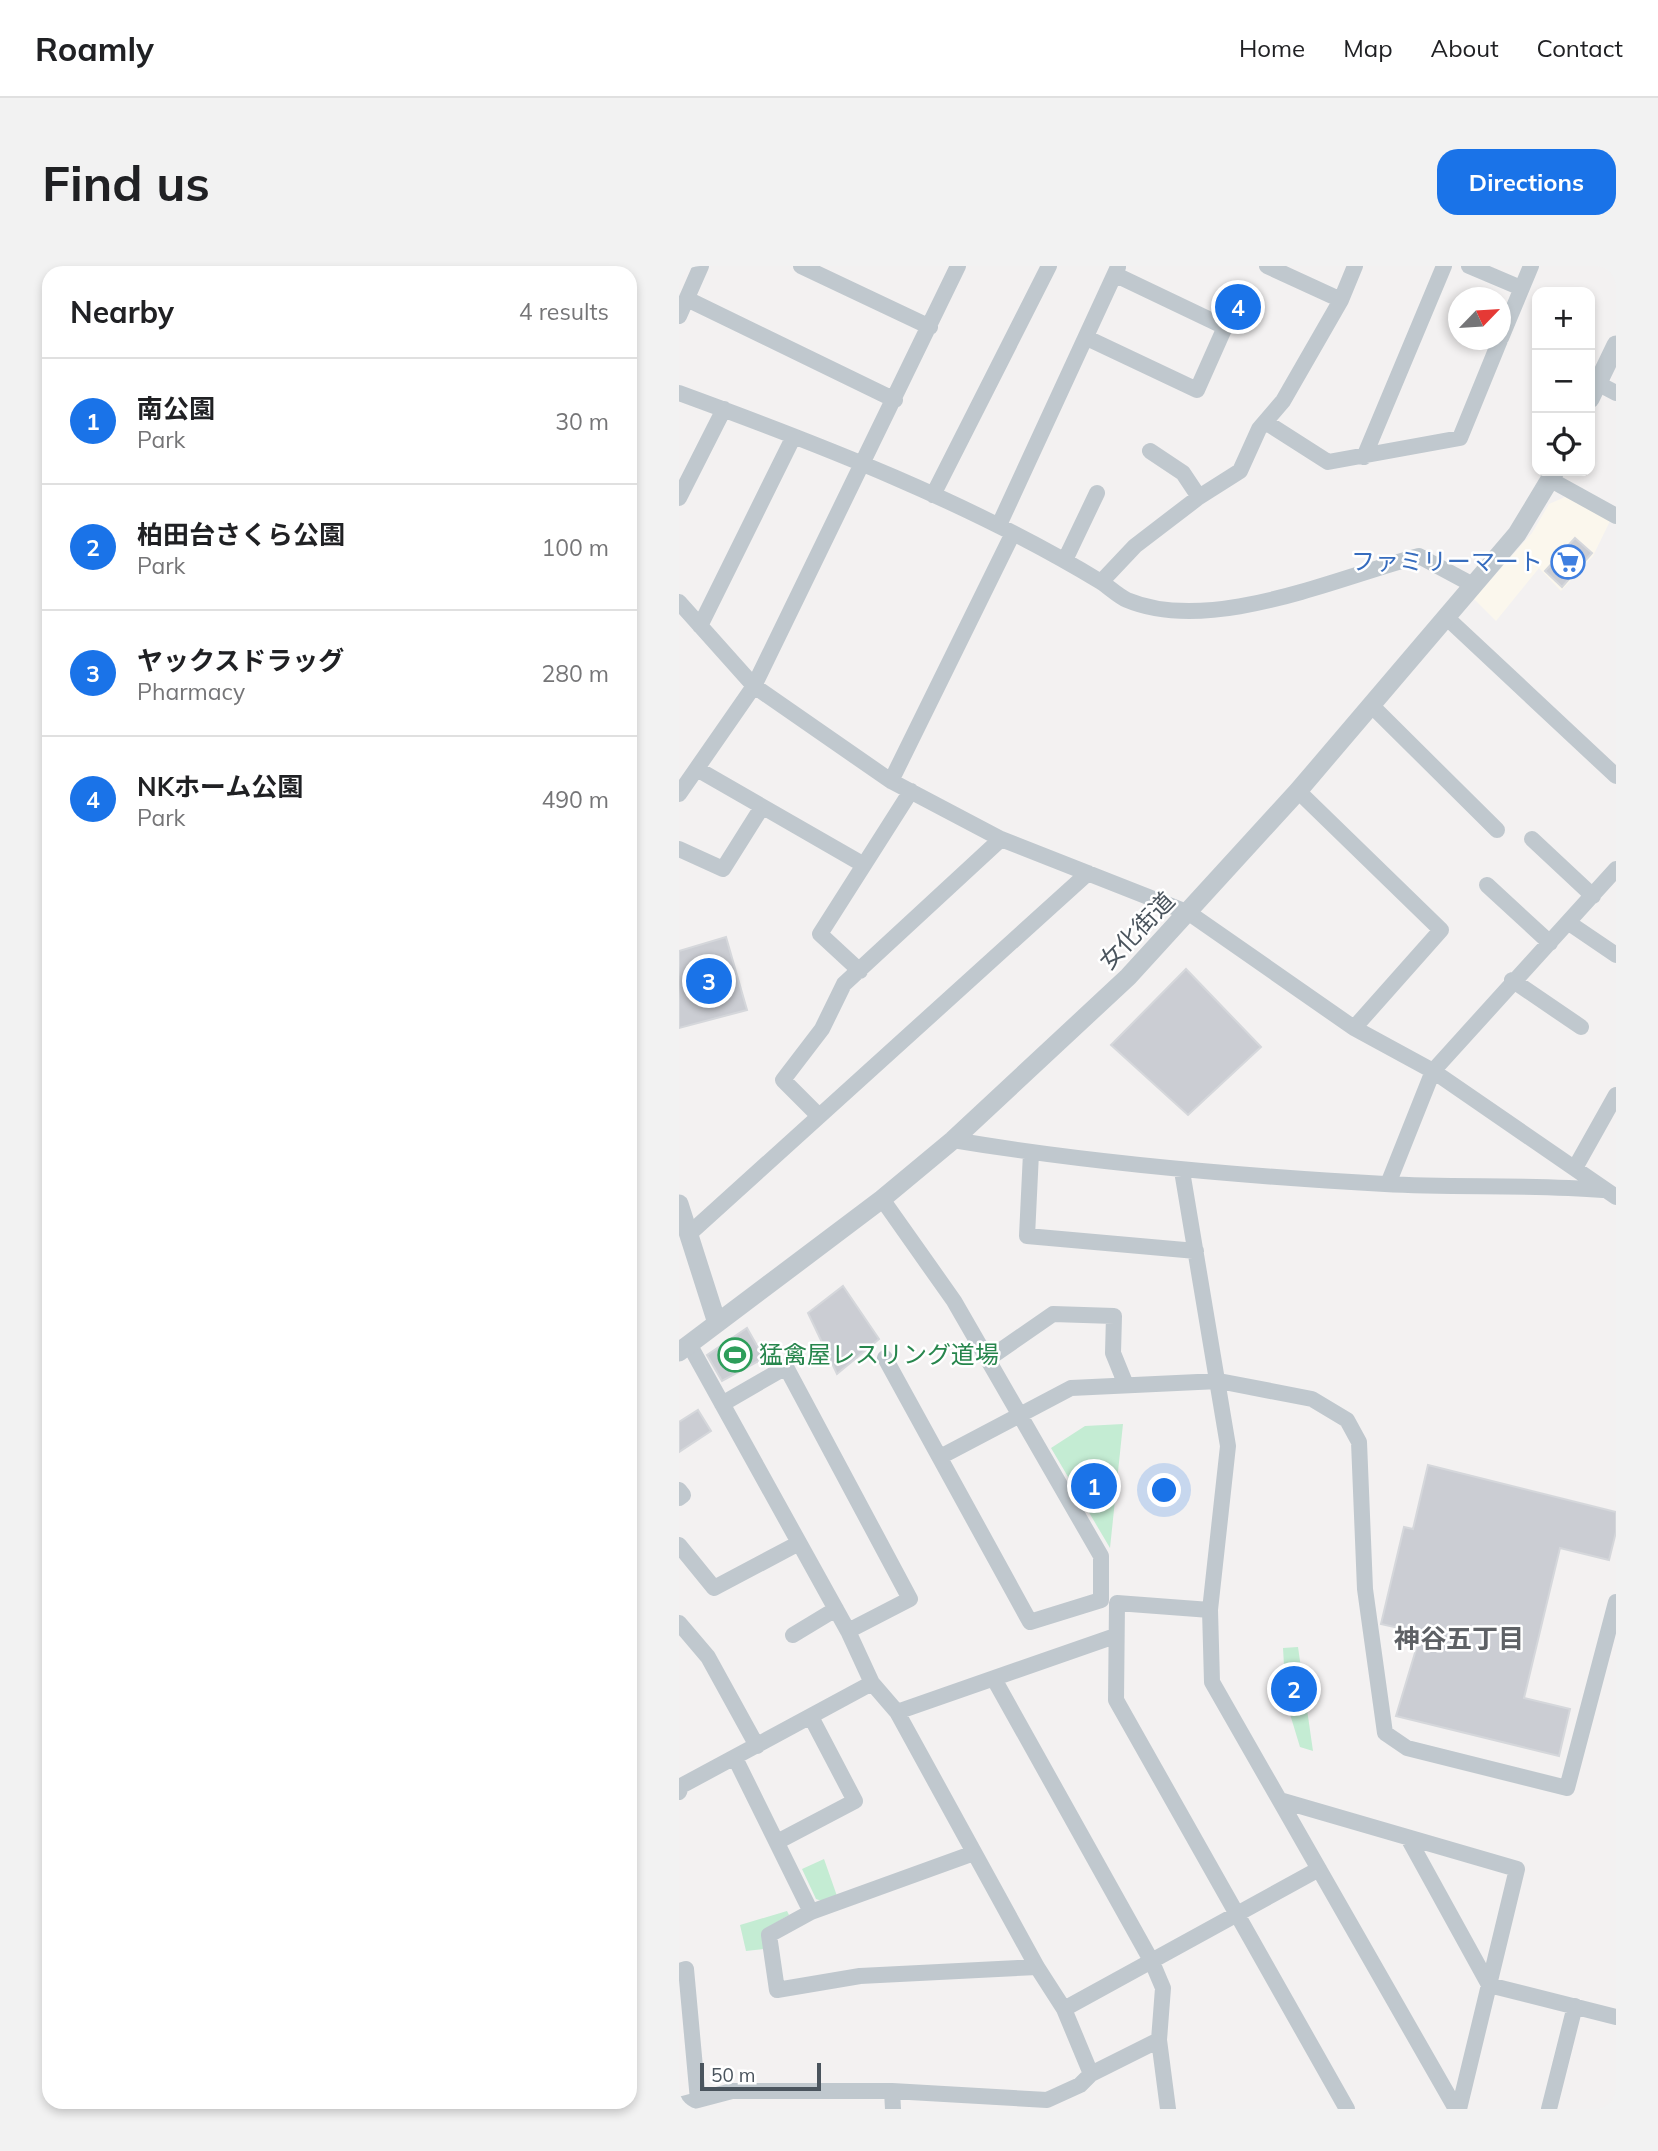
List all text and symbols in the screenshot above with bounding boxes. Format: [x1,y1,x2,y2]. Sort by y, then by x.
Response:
text: Roamly [35,28,154,69]
text: Home [1239,33,1305,63]
text: Map [1343,33,1393,63]
text: About [1431,33,1499,63]
text: Contact [1537,33,1623,63]
button: Directions [1437,149,1616,215]
text: Find us [42,152,210,213]
pin: 4 [1215,281,1261,333]
north arrow [1448,287,1511,350]
map controls [1532,287,1595,476]
button: + [1532,287,1595,350]
text: Nearby [70,293,174,331]
text: 4 results [519,297,609,326]
button: − [1532,350,1595,413]
text: 南公園 [137,392,215,425]
text: 1 [86,407,100,436]
text: 30 m [555,407,609,436]
button: locate [1532,413,1595,476]
text: Park [137,425,185,454]
text: 柏田台さくら公園 [137,518,345,551]
text: 2 [86,533,100,562]
text: 100 m [541,533,609,562]
supermarket icon: ファミリーマート [1549,543,1587,581]
place label: ファミリーマート [1351,546,1543,576]
text: Park [137,551,185,580]
text: ヤックスドラッグ [137,644,344,677]
text: 3 [86,659,100,688]
text: 280 m [541,659,609,688]
text: Pharmacy [137,677,245,706]
text: NKホーム公園 [137,770,303,803]
text: 4 [86,785,100,814]
text: 490 m [541,785,609,814]
text: Park [137,803,185,832]
street label: 女化街道 [1092,885,1180,975]
pin: 3 [686,955,732,1007]
sports icon: 猛禽屋レスリング道場 [716,1336,754,1374]
place label: 猛禽屋レスリング道場 [759,1339,999,1369]
pin: 1 [1071,1460,1117,1512]
your location [1147,1473,1181,1507]
district label: 神谷五丁目 [1394,1622,1524,1655]
pin: 2 [1271,1663,1317,1715]
scale bar [700,2060,821,2092]
text: 50 m [711,2063,755,2087]

